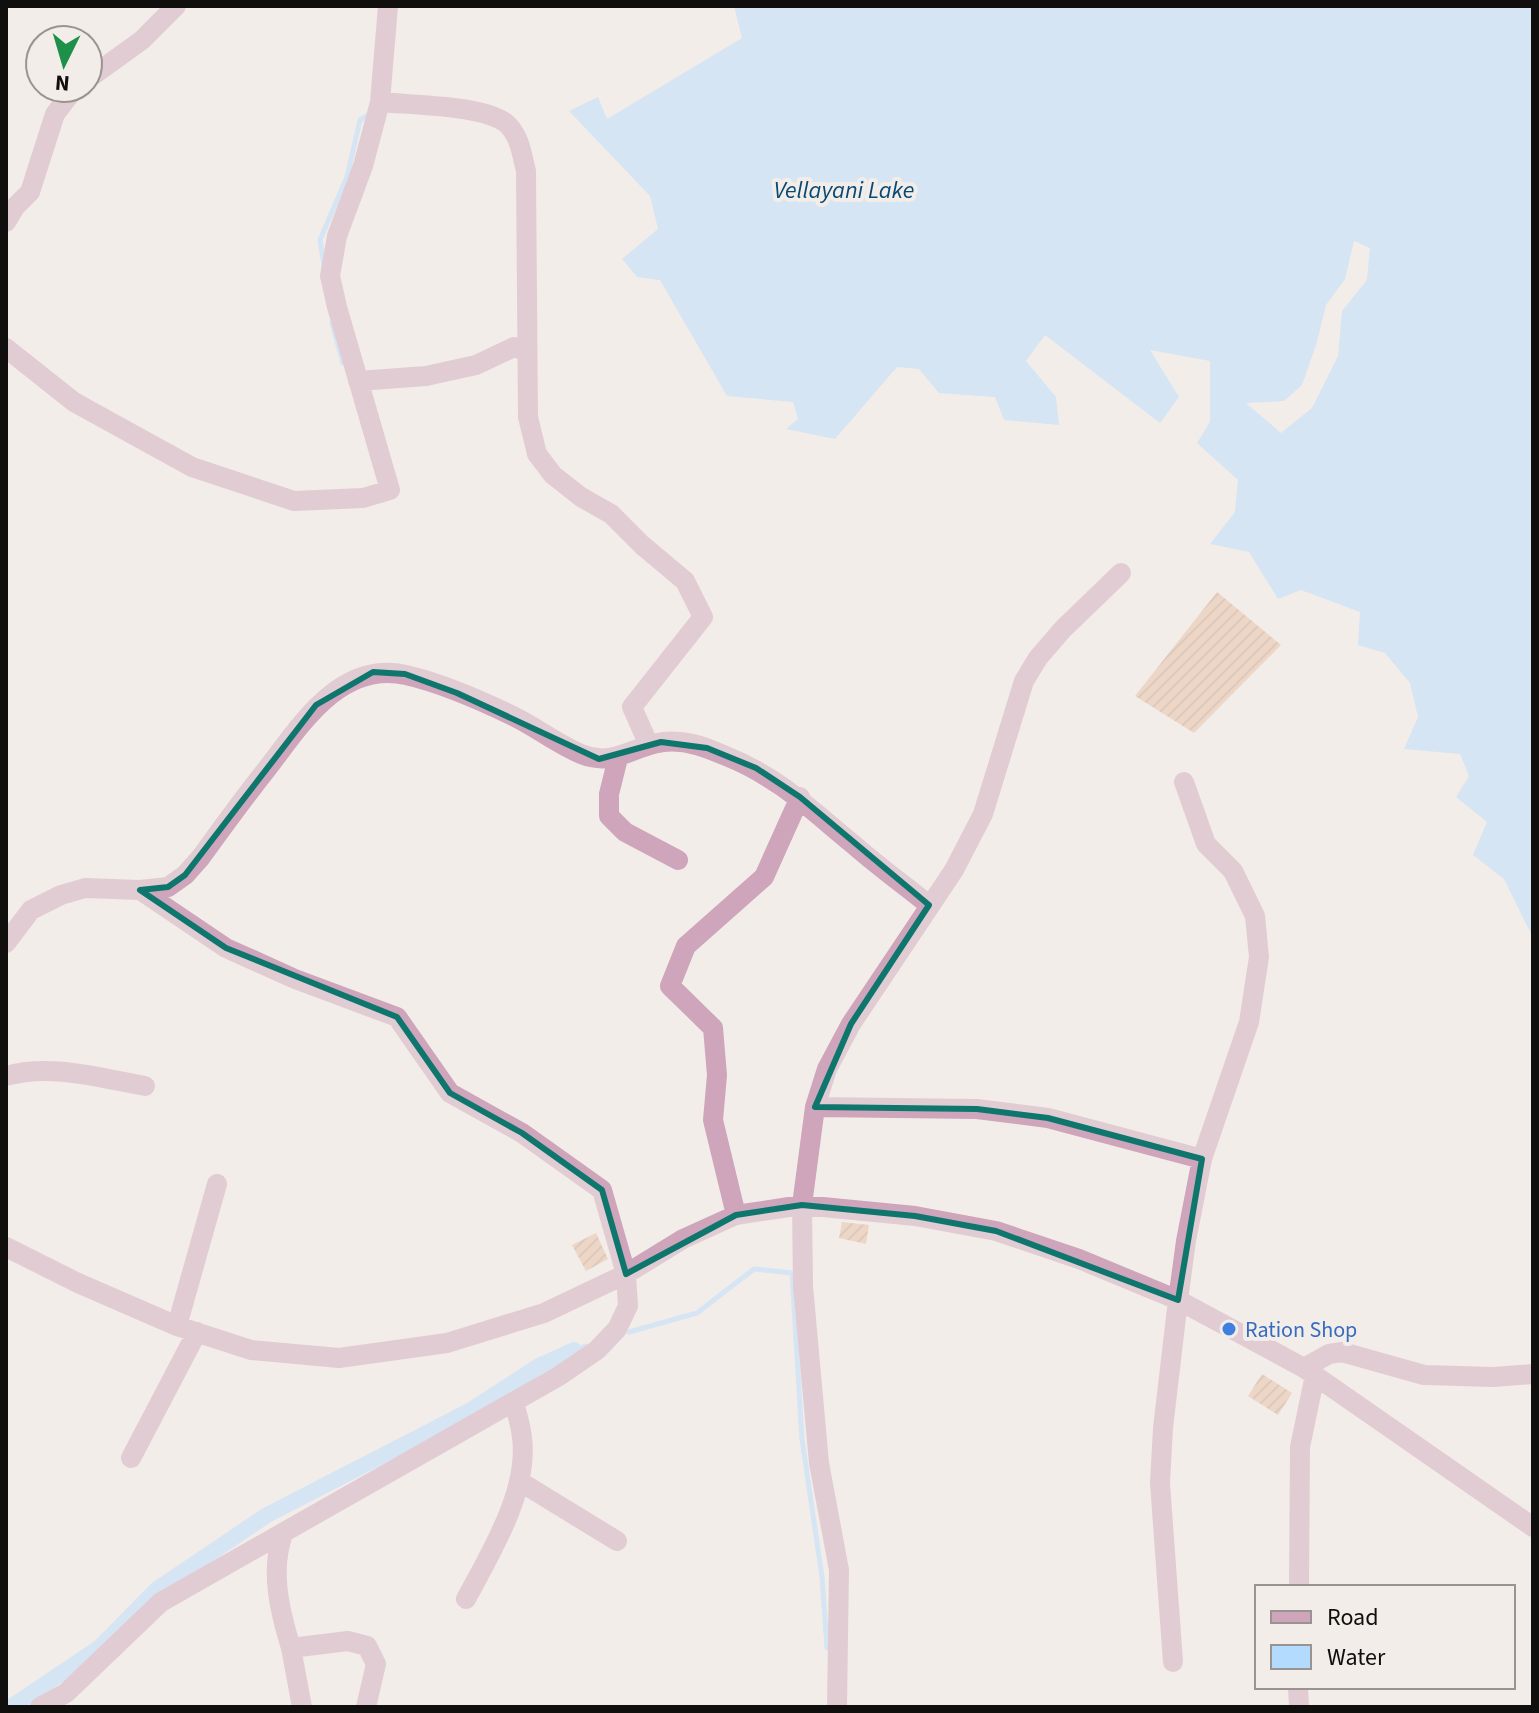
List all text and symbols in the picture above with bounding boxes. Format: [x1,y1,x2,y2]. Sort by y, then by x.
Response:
north arrow [24,24,104,104]
text: N [54,66,71,100]
water label: Vellayani Lake [774,173,914,208]
place label: Ration Shop [1245,1314,1357,1346]
marker: Ration Shop [1220,1320,1238,1338]
legend [1255,1585,1515,1689]
text: Road [1327,1600,1379,1635]
text: Water [1327,1640,1386,1675]

